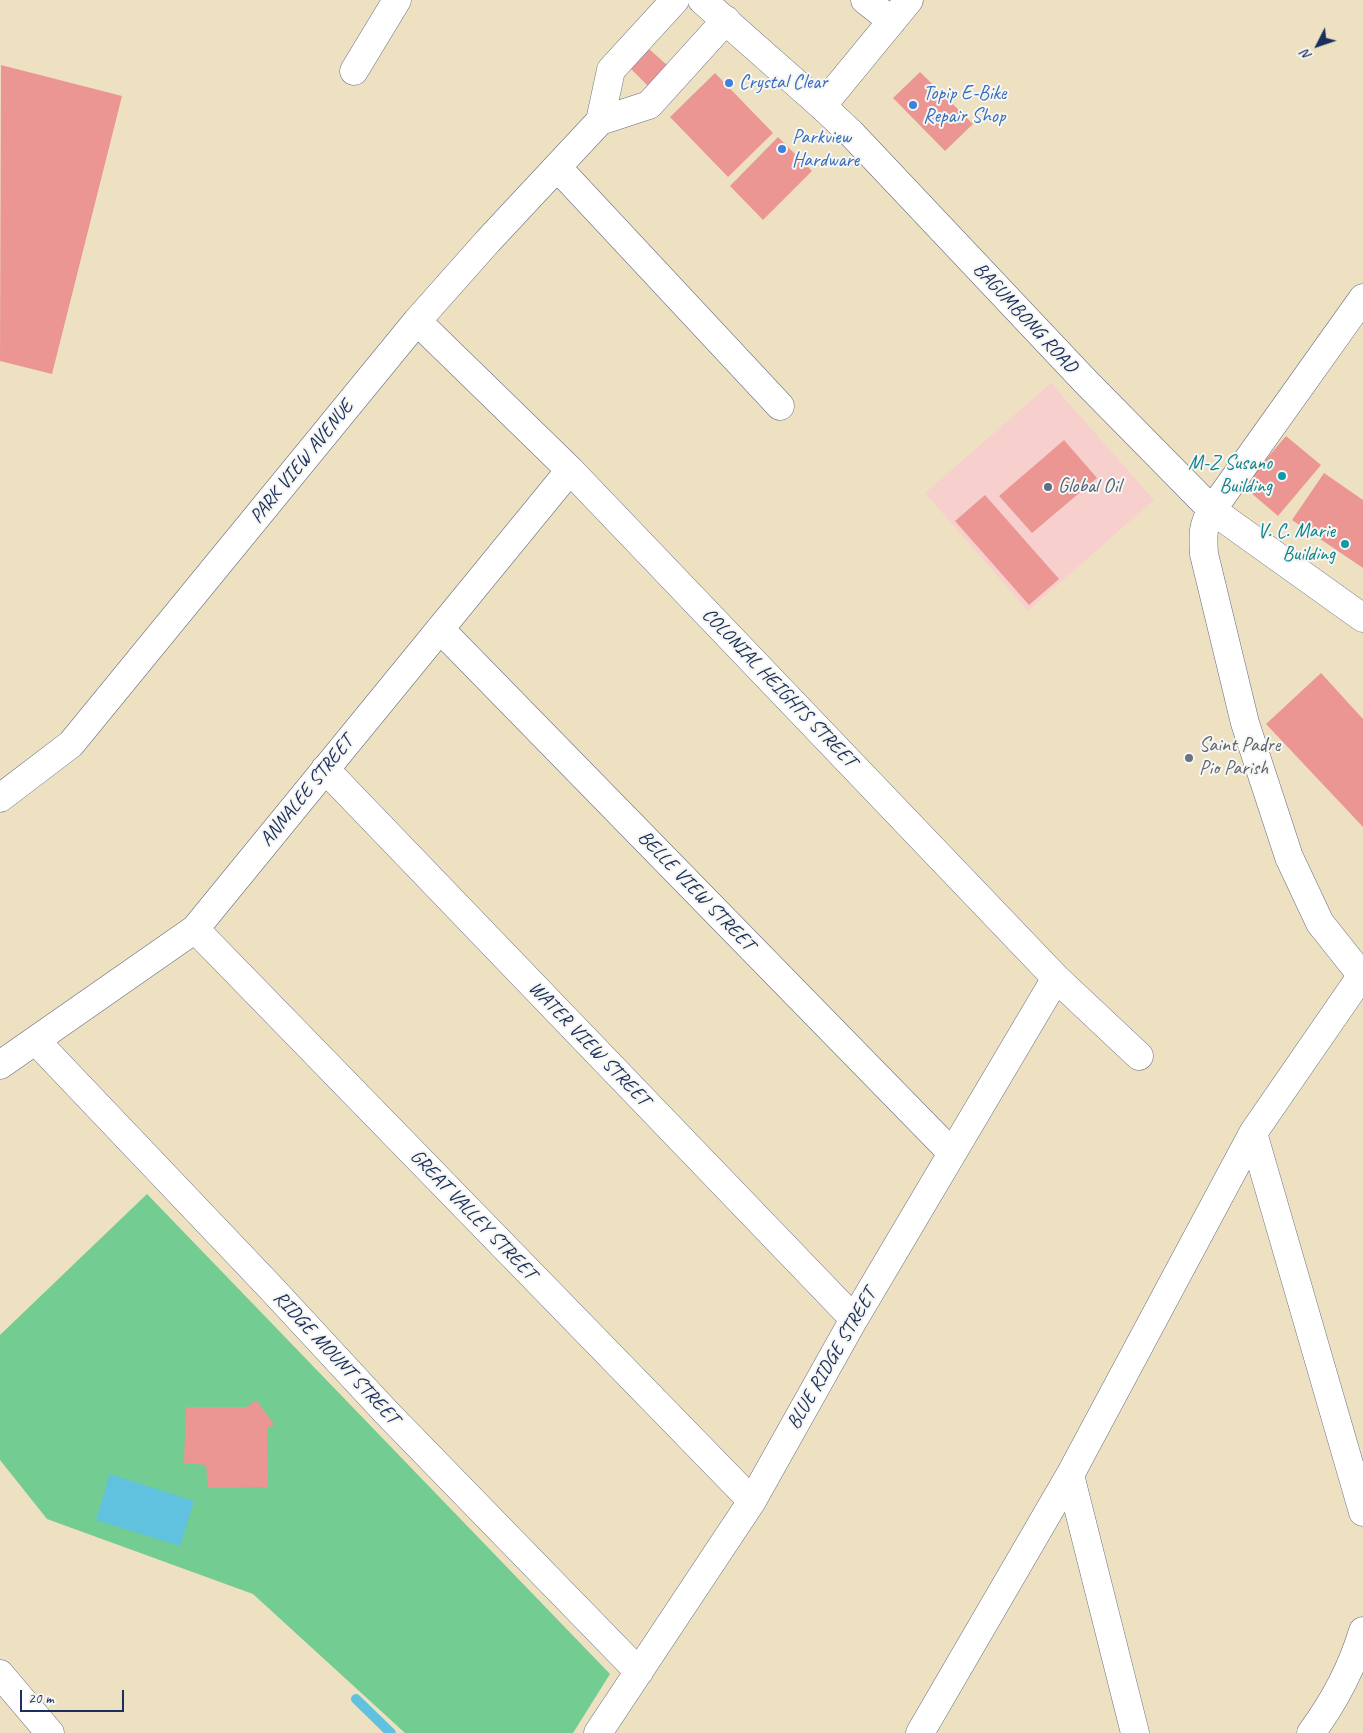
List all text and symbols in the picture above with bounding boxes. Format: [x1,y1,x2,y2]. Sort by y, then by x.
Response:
north arrow [1293,20,1343,70]
text: N [1297,46,1316,64]
place label: Crystal Clear [739,71,827,95]
marker: Crystal Clear [723,77,735,89]
place label: Topip E-Bike Repair Shop [923,82,1006,129]
marker: Topip E-Bike Repair Shop [907,99,919,111]
place label: Parkview Hardware [792,126,859,173]
marker: Parkview Hardware [776,143,788,155]
street label: BAGUMBONG ROAD [968,258,1082,378]
street label: PARK VIEW AVENUE [245,396,359,528]
place label: M-Z Susano Building [1188,452,1272,499]
marker: M-Z Susano Building [1276,470,1288,482]
place label: Global Oil [1058,475,1121,499]
marker: Global Oil [1042,481,1054,493]
place label: V. C. Marie Building [1258,520,1335,567]
marker: V. C. Marie Building [1339,538,1351,550]
street label: COLONIAL HEIGHTS STREET [697,603,861,773]
street label: ANNALEE STREET [255,731,359,851]
place label: Saint Padre Pio Parish [1199,734,1280,781]
marker: Saint Padre Pio Parish [1183,752,1195,764]
street label: BELLE VIEW STREET [632,826,760,956]
street label: WATER VIEW STREET [523,976,655,1112]
street label: GREAT VALLEY STREET [405,1145,541,1285]
street label: BLUE RIDGE STREET [782,1284,882,1434]
street label: RIDGE MOUNT STREET [268,1286,404,1430]
scale bar [22,1680,126,1712]
text: 20 m [28,1689,54,1708]

